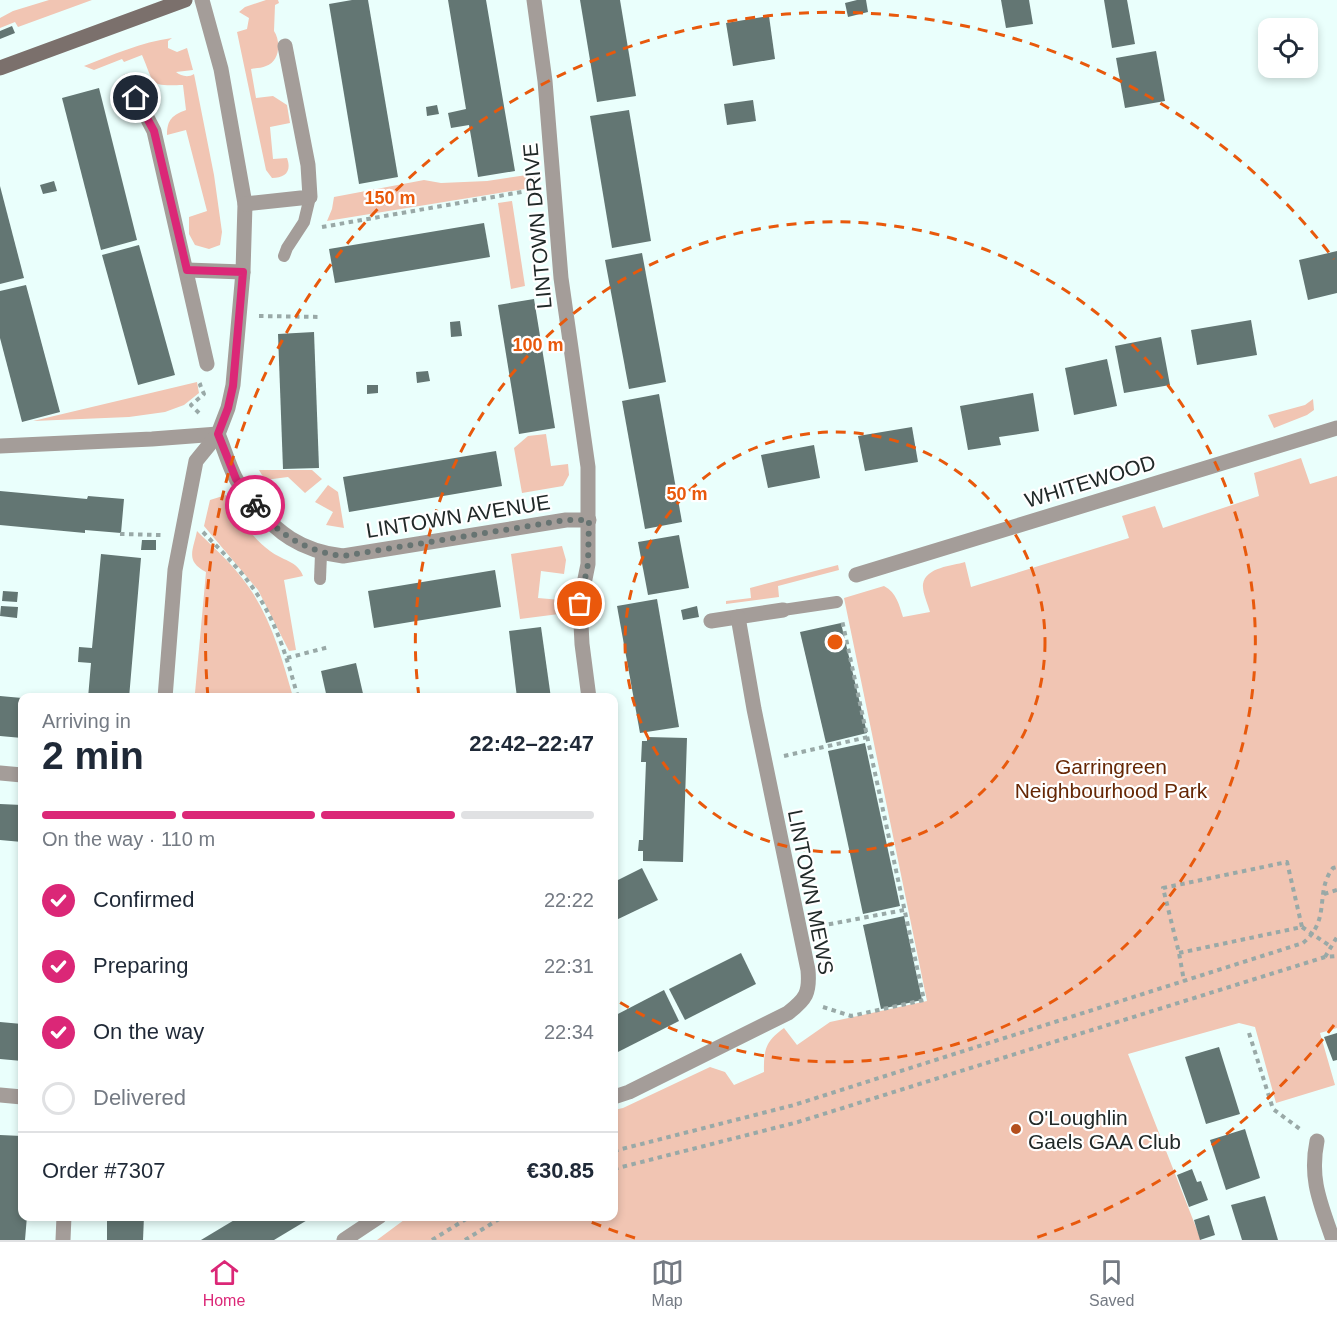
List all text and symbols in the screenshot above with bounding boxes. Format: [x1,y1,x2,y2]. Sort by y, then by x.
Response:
map controls [1258,18,1318,78]
button: locate [1258,18,1318,78]
pin [110,72,161,123]
icon: home [119,81,152,114]
street label: LINTOWN DRIVE [518,142,556,310]
text: 150 m [364,188,416,208]
text: 100 m [512,335,564,355]
street label: WHITEWOOD [1022,450,1158,512]
courier [225,475,285,535]
text: 50 m [666,484,708,504]
icon: bike [239,489,272,522]
street label: LINTOWN AVENUE [364,490,552,542]
pin [554,578,605,629]
icon: bag [563,587,596,620]
centre of rings [825,632,845,652]
text: Arriving in [42,710,131,732]
text: 22:42–22:47 [469,731,594,756]
text: 2 min [42,734,144,777]
park label: Garringreen Neighbourhood Park [1015,755,1208,802]
street label: LINTOWN MEWS [784,808,838,976]
text: On the way · 110 m [42,828,215,850]
icon: check [42,884,75,917]
text: Confirmed [93,887,194,912]
text: 22:22 [544,889,594,911]
icon: check [42,950,75,983]
text: Preparing [93,953,188,978]
text: 22:31 [544,955,594,977]
icon: check [42,1016,75,1049]
text: On the way [93,1019,204,1044]
text: 22:34 [544,1021,594,1043]
text: Delivered [93,1085,186,1110]
place label: O'Loughlin Gaels GAA Club [1028,1106,1181,1153]
marker: O'Loughlin Gaels GAA Club [1009,1122,1023,1136]
text: Order #7307 [42,1158,166,1183]
text: €30.85 [527,1158,594,1183]
tab: Home [203,1256,245,1310]
tab: Map [651,1256,684,1310]
tab: Saved [1089,1256,1134,1310]

